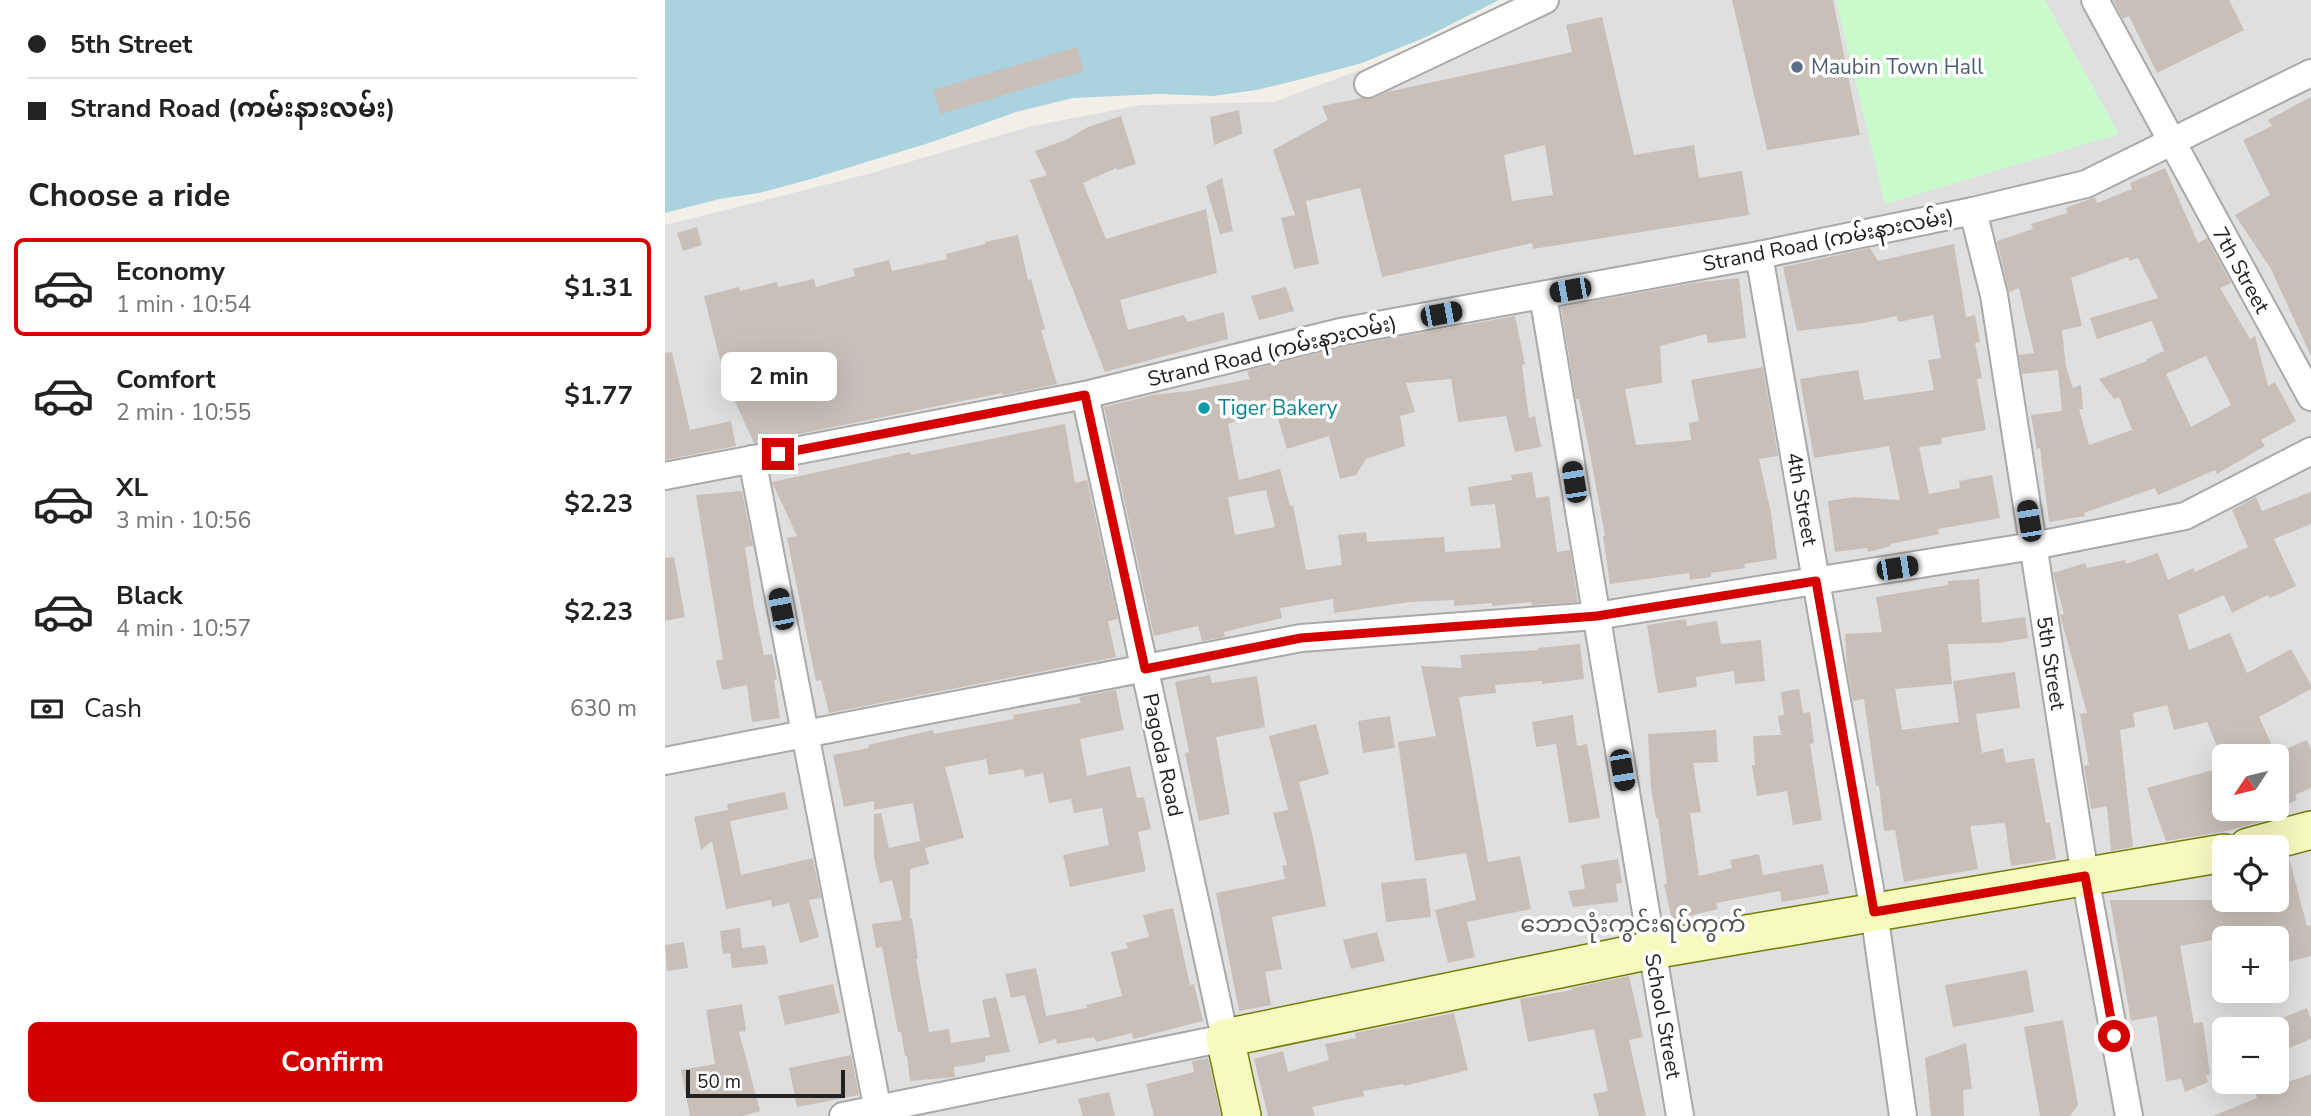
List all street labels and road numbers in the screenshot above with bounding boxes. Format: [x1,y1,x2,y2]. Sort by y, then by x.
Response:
street label: Strand Road (ကမ်းနားလမ်း) [1700,200,1956,281]
street label: 7th Street [2206,222,2276,319]
street label: Strand Road (ကမ်းနားလမ်း) [1144,307,1400,396]
street label: 4th Street [1780,450,1824,549]
street label: 5th Street [2030,614,2072,713]
street label: Pagoda Road [1136,691,1190,819]
street label: School Street [1638,951,1688,1082]

